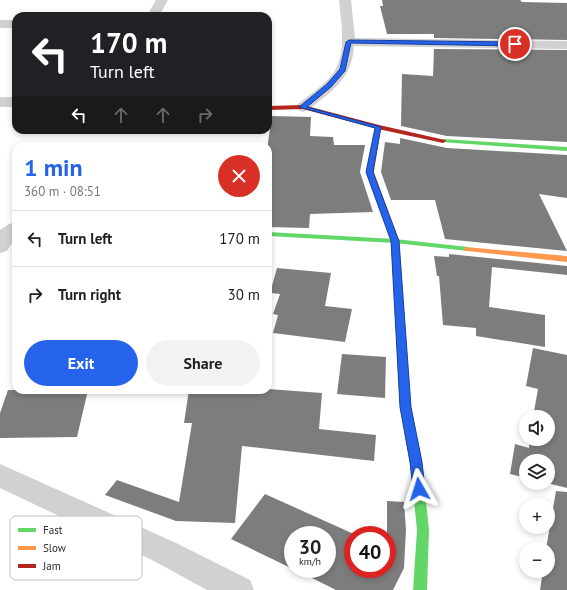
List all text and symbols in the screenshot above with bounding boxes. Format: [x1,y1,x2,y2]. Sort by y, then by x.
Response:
text: 170 m [90,24,167,61]
pin [498,27,532,61]
icon: left [24,28,76,80]
icon: arrive [504,33,526,55]
text: Turn left [90,60,155,83]
icon: left [68,104,90,126]
icon: ahead [110,104,132,126]
icon: ahead [152,104,174,126]
icon: right [194,104,216,126]
text: 1 min [24,152,83,183]
button: close [218,155,260,197]
text: 360 m · 08:51 [24,183,101,200]
icon: left [24,228,46,250]
text: Turn left [58,229,112,248]
text: 170 m [219,229,260,248]
icon: right [24,284,46,306]
text: Turn right [58,285,121,304]
text: 30 m [227,285,260,304]
button: Exit [24,340,138,386]
button: Share [146,340,260,386]
map controls [519,410,555,578]
button: sound [519,410,555,446]
button: layers [519,454,555,490]
position arrow [398,468,440,510]
button: + [519,498,555,534]
legend [10,516,142,580]
text: Fast [43,523,63,537]
speed limit sign: 40 [344,526,396,578]
text: 30 [299,534,321,560]
text: Slow [43,541,66,555]
button: − [519,542,555,578]
text: km/h [299,555,321,568]
text: Jam [42,559,61,573]

